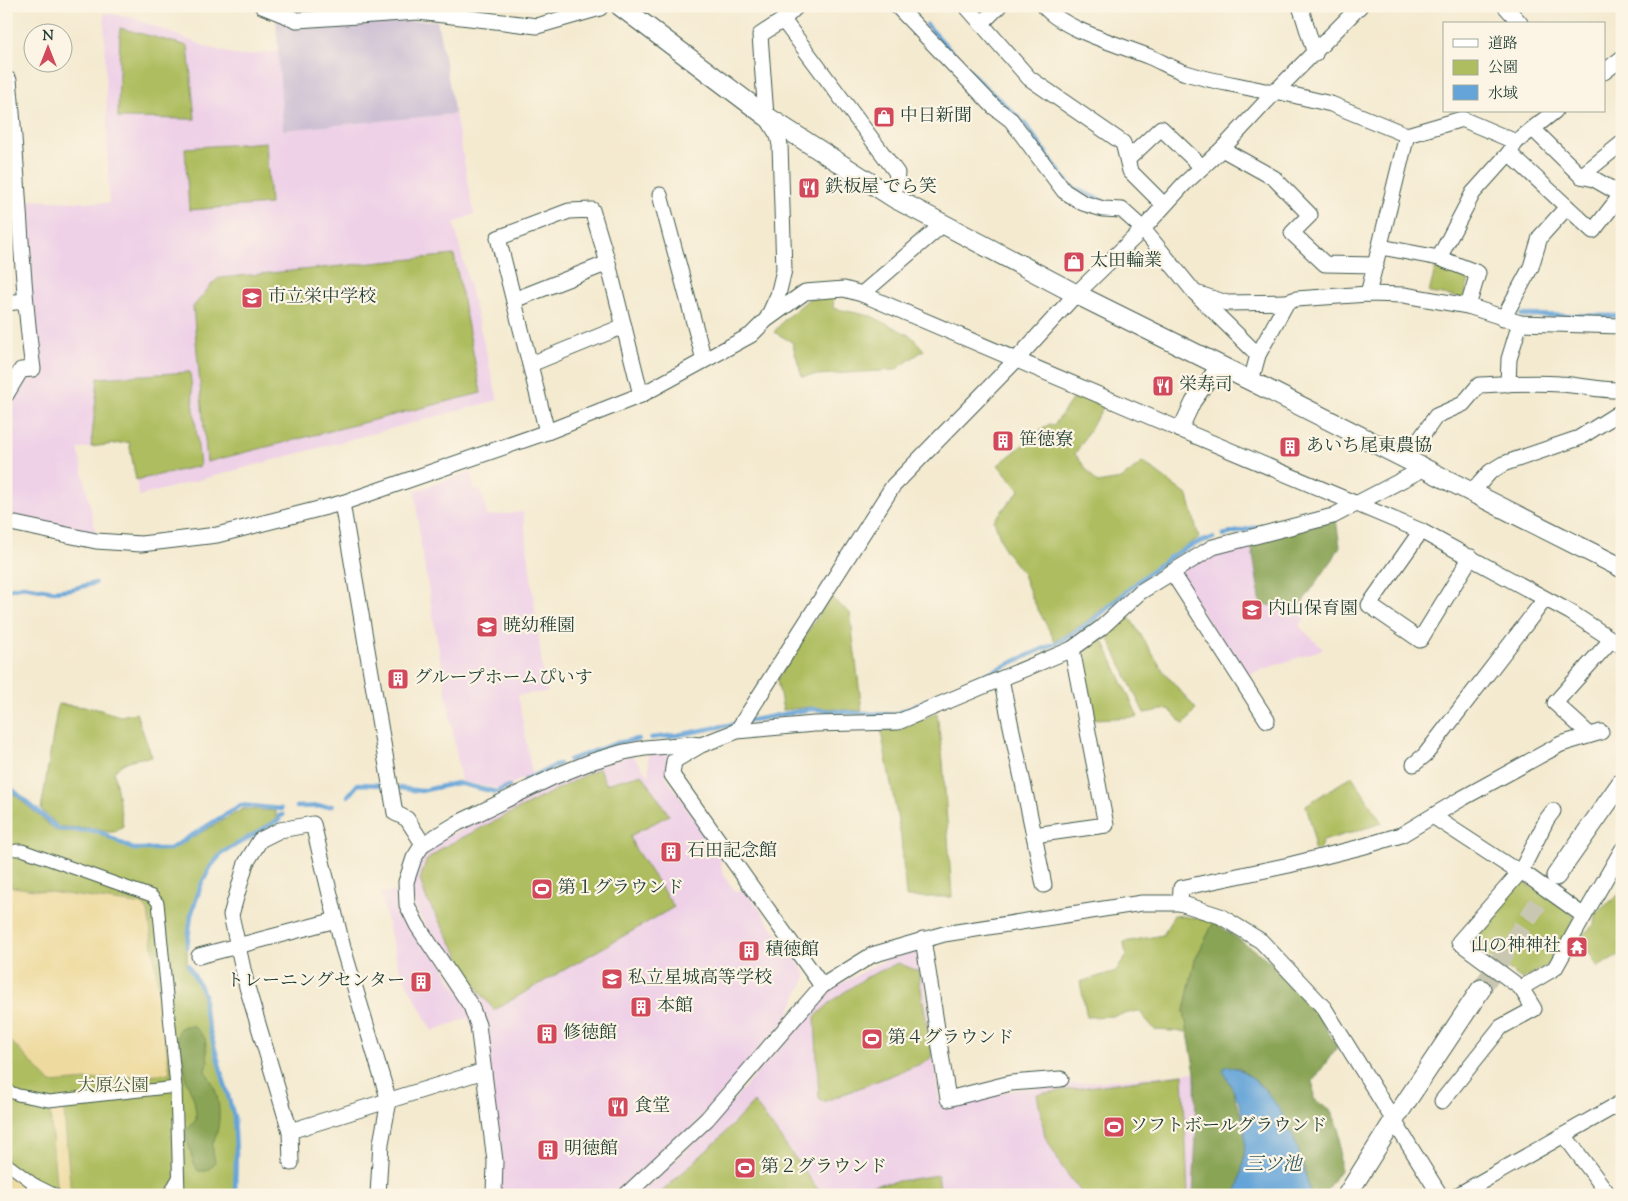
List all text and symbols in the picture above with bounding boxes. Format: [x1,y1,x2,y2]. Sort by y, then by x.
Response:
north arrow [22,22,72,72]
legend [1443,22,1606,112]
text: N [42,27,54,47]
text: 道路 [1488,34,1518,55]
text: 公園 [1488,58,1518,79]
text: 水域 [1488,84,1518,105]
place label: 中日新聞 [900,104,972,130]
shop icon: 中日新聞 [872,105,896,129]
place label: 鉄板屋 でら笑 [825,175,937,201]
restaurant icon: 鉄板屋 でら笑 [797,176,821,200]
place label: 太田輪業 [1090,249,1162,275]
shop icon: 太田輪業 [1062,250,1086,274]
place label: 市立栄中学校 [268,285,376,311]
school or university icon: 市立栄中学校 [240,286,264,310]
place label: 栄寿司 [1179,373,1233,399]
restaurant icon: 栄寿司 [1151,374,1175,398]
place label: 笹徳寮 [1019,428,1073,454]
building icon: 笹徳寮 [991,429,1015,453]
place label: あいち尾東農協 [1306,434,1432,460]
building icon: あいち尾東農協 [1278,435,1302,459]
place label: 内山保育園 [1268,597,1358,623]
school or university icon: 内山保育園 [1240,598,1264,622]
place label: 暁幼稚園 [503,614,575,640]
school or university icon: 暁幼稚園 [475,615,499,639]
place label: グループホームぴいす [414,666,593,692]
building icon: グループホームぴいす [386,667,410,691]
place label: 石田記念館 [687,839,777,865]
building icon: 石田記念館 [659,840,683,864]
place label: 第１グラウンド [558,876,684,902]
sports icon: 第１グラウンド [530,877,554,901]
place label: 山の神神社 [1471,934,1561,960]
temple icon: 山の神神社 [1565,935,1589,959]
place label: 積徳館 [765,938,819,964]
building icon: 積徳館 [737,939,761,963]
place label: 私立星城高等学校 [628,966,772,992]
school or university icon: 私立星城高等学校 [600,967,624,991]
place label: トレーニングセンター [226,969,405,995]
building icon: トレーニングセンター [409,970,433,994]
place label: 本館 [657,994,693,1020]
building icon: 本館 [629,995,653,1019]
place label: 修徳館 [563,1021,617,1047]
building icon: 修徳館 [535,1022,559,1046]
place label: 第４グラウンド [888,1026,1014,1052]
sports icon: 第４グラウンド [860,1027,884,1051]
park label: 大原公園 [77,1074,149,1100]
place label: 食堂 [634,1094,670,1120]
restaurant icon: 食堂 [606,1095,630,1119]
place label: ソフトボールグラウンド [1130,1114,1327,1140]
sports icon: ソフトボールグラウンド [1102,1115,1126,1139]
place label: 明徳館 [564,1137,618,1163]
building icon: 明徳館 [536,1138,560,1162]
water label: 三ツ池 [1244,1152,1303,1179]
place label: 第２グラウンド [761,1155,887,1181]
sports icon: 第２グラウンド [733,1156,757,1180]

